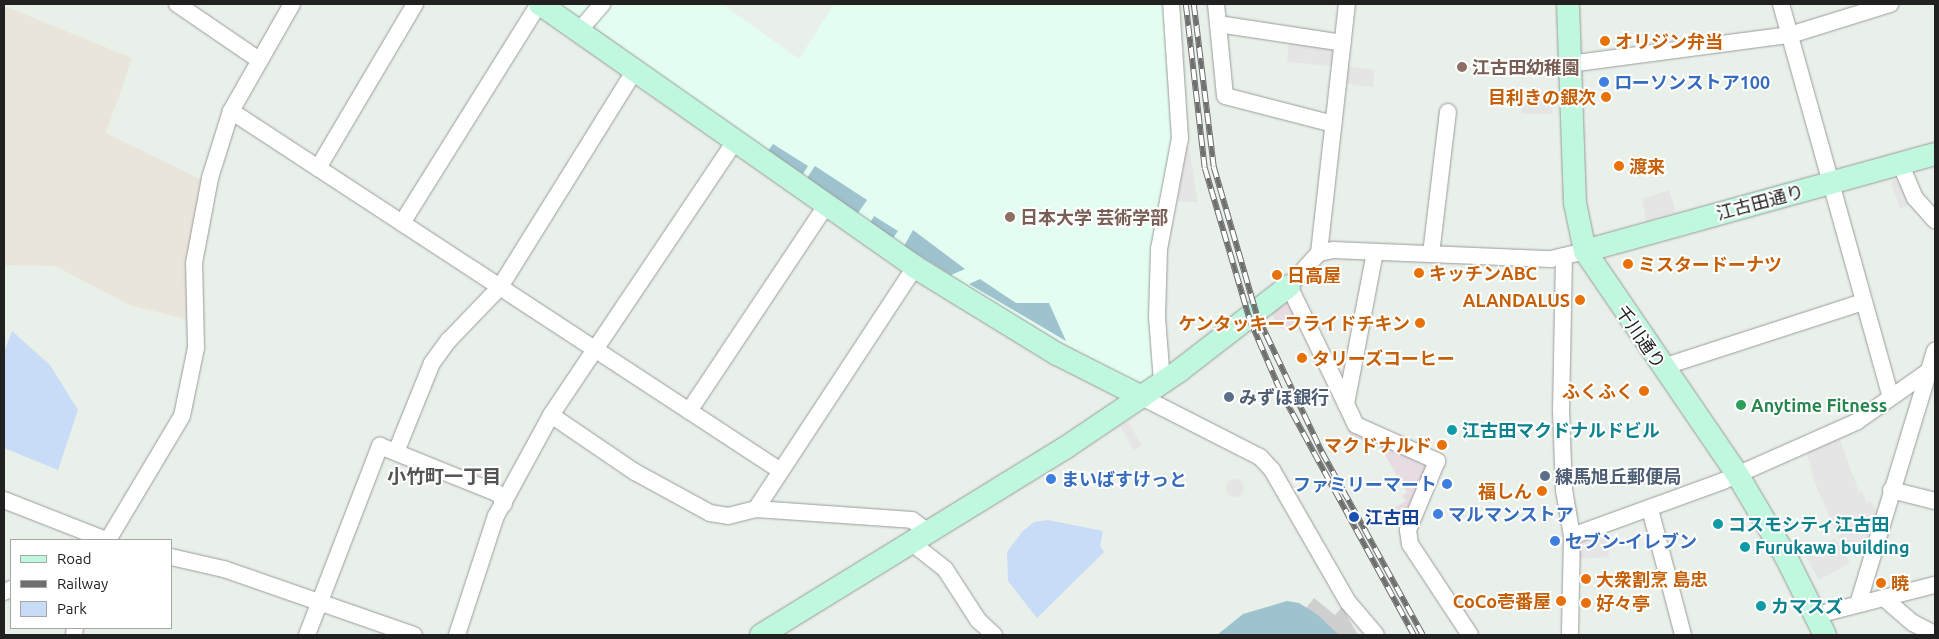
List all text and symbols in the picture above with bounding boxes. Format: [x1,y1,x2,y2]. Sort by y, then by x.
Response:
place label: オリジン弁当 [1615,30,1723,52]
marker: オリジン弁当 [1599,35,1611,47]
place label: 江古田幼稚園 [1472,56,1580,78]
marker: 江古田幼稚園 [1456,61,1468,73]
place label: ローソンストア100 [1614,71,1770,93]
marker: ローソンストア100 [1598,76,1610,88]
place label: 目利きの銀次 [1488,86,1596,108]
marker: 目利きの銀次 [1600,91,1612,103]
place label: 渡来 [1629,155,1665,177]
marker: 渡来 [1613,160,1625,172]
street label: 江古田通り [1714,180,1806,224]
place label: 日本大学 芸術学部 [1020,206,1168,228]
marker: 日本大学 芸術学部 [1004,211,1016,223]
place label: ミスタードーナツ [1638,253,1782,275]
marker: ミスタードーナツ [1622,258,1634,270]
place label: キッチンABC [1429,262,1537,284]
place label: 日高屋 [1287,264,1341,286]
marker: キッチンABC [1413,267,1425,279]
marker: 日高屋 [1271,269,1283,281]
place label: ALANDALUS [1463,289,1570,311]
marker: ALANDALUS [1574,294,1586,306]
street label: 千川通り [1612,301,1670,373]
place label: ケンタッキーフライドチキン [1176,312,1410,334]
marker: ケンタッキーフライドチキン [1414,317,1426,329]
place label: タリーズコーヒー [1312,347,1456,369]
marker: タリーズコーヒー [1296,352,1308,364]
place label: ふくふく [1562,380,1634,402]
marker: ふくふく [1638,385,1650,397]
place label: みずほ銀行 [1239,386,1329,408]
marker: みずほ銀行 [1223,391,1235,403]
place label: Anytime Fitness [1751,394,1887,416]
marker: Anytime Fitness [1735,399,1747,411]
place label: 江古田マクドナルドビル [1462,419,1660,441]
marker: 江古田マクドナルドビル [1446,424,1458,436]
place label: マクドナルド [1324,434,1432,456]
marker: マクドナルド [1436,439,1448,451]
place label: 練馬旭丘郵便局 [1555,465,1681,487]
district label: 小竹町一丁目 [387,466,501,488]
place label: まいばすけっと [1061,468,1187,490]
marker: 練馬旭丘郵便局 [1539,470,1551,482]
marker: まいばすけっと [1045,473,1057,485]
place label: ファミリーマート [1293,473,1437,495]
marker: ファミリーマート [1441,478,1453,490]
place label: 福しん [1478,480,1532,502]
marker: 福しん [1536,485,1548,497]
place label: マルマンストア [1448,503,1574,525]
place label: 江古田 [1365,506,1419,528]
marker: マルマンストア [1432,508,1444,520]
marker: 江古田 [1347,510,1361,524]
place label: コスモシティ江古田 [1728,513,1890,535]
marker: コスモシティ江古田 [1712,518,1724,530]
place label: セブン-イレブン [1565,530,1697,552]
marker: セブン-イレブン [1549,535,1561,547]
place label: Furukawa building [1755,536,1909,558]
legend [10,539,172,629]
marker: Furukawa building [1739,541,1751,553]
text: Road [57,550,92,567]
place label: 大衆割烹 島忠 [1596,568,1708,590]
place label: 暁 [1891,572,1909,594]
marker: 大衆割烹 島忠 [1580,573,1592,585]
text: Railway [57,575,108,592]
marker: 暁 [1875,577,1887,589]
place label: CoCo壱番屋 [1453,590,1551,612]
place label: 好々亭 [1596,592,1650,614]
marker: CoCo壱番屋 [1555,595,1567,607]
place label: カマスズ [1771,595,1843,617]
marker: 好々亭 [1580,597,1592,609]
text: Park [57,600,87,617]
marker: カマスズ [1755,600,1767,612]

